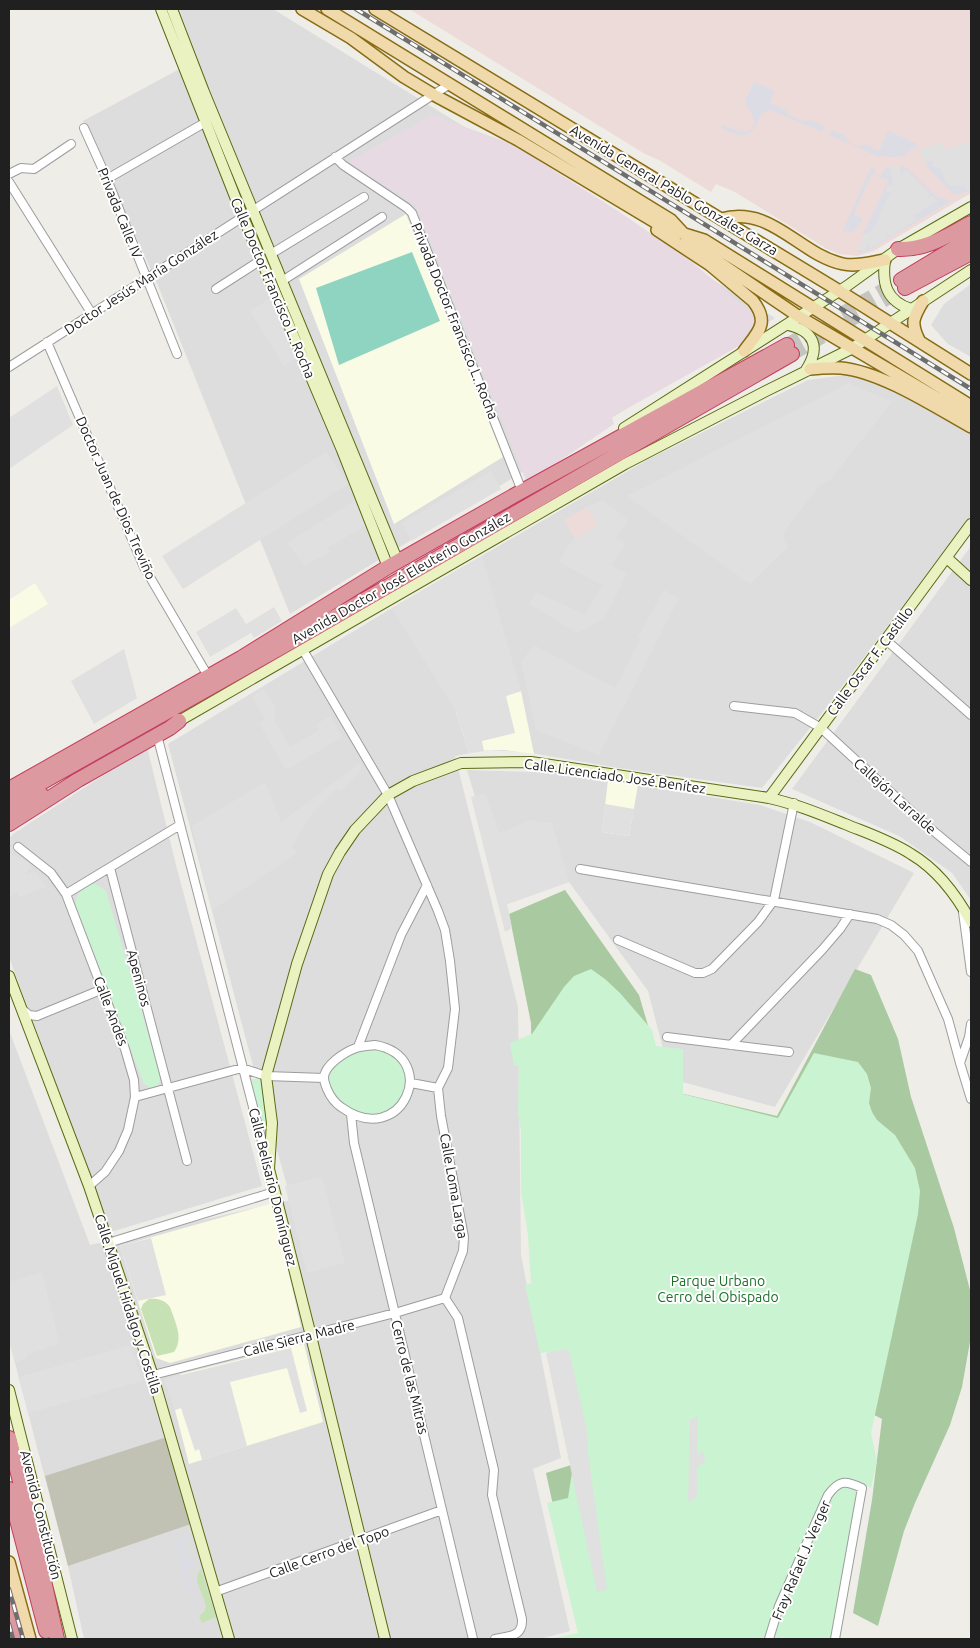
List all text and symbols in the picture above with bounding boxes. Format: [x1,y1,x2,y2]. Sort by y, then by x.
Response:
street label: Avenida General Pablo González Garza [567,121,781,259]
street label: Privada Calle IV [95,165,145,261]
street label: Calle Doctor Francisco L. Rocha [228,195,318,381]
street label: Privada Doctor Francisco L. Rocha [408,220,502,422]
street label: Doctor Jesús María González [61,226,221,338]
street label: Doctor Juan de Dios Treviño [73,414,159,582]
street label: Avenida Doctor José Eleuterio González [289,509,513,647]
street label: Calle Oscar F. Castillo [824,603,916,719]
street label: Calle Licenciado José Benítez [523,755,707,797]
street label: Callejón Larralde [850,755,940,837]
street label: Apeninos [124,948,154,1008]
street label: Calle Andes [90,974,132,1048]
street label: Calle Belisario Domínguez [246,1106,300,1268]
street label: Calle Loma Larga [437,1132,471,1240]
street label: Calle Miguel Hidalgo y Costilla [91,1212,165,1396]
park label: Parque Urbano Cerro del Obispado [657,1273,779,1305]
street label: Calle Sierra Madre [242,1316,356,1360]
street label: Cerro de las Mitras [388,1318,432,1436]
street label: Avenida Constitución [17,1449,65,1581]
street label: Fray Rafael J. Verger [769,1497,834,1622]
street label: Calle Cerro del Topo [267,1523,391,1581]

